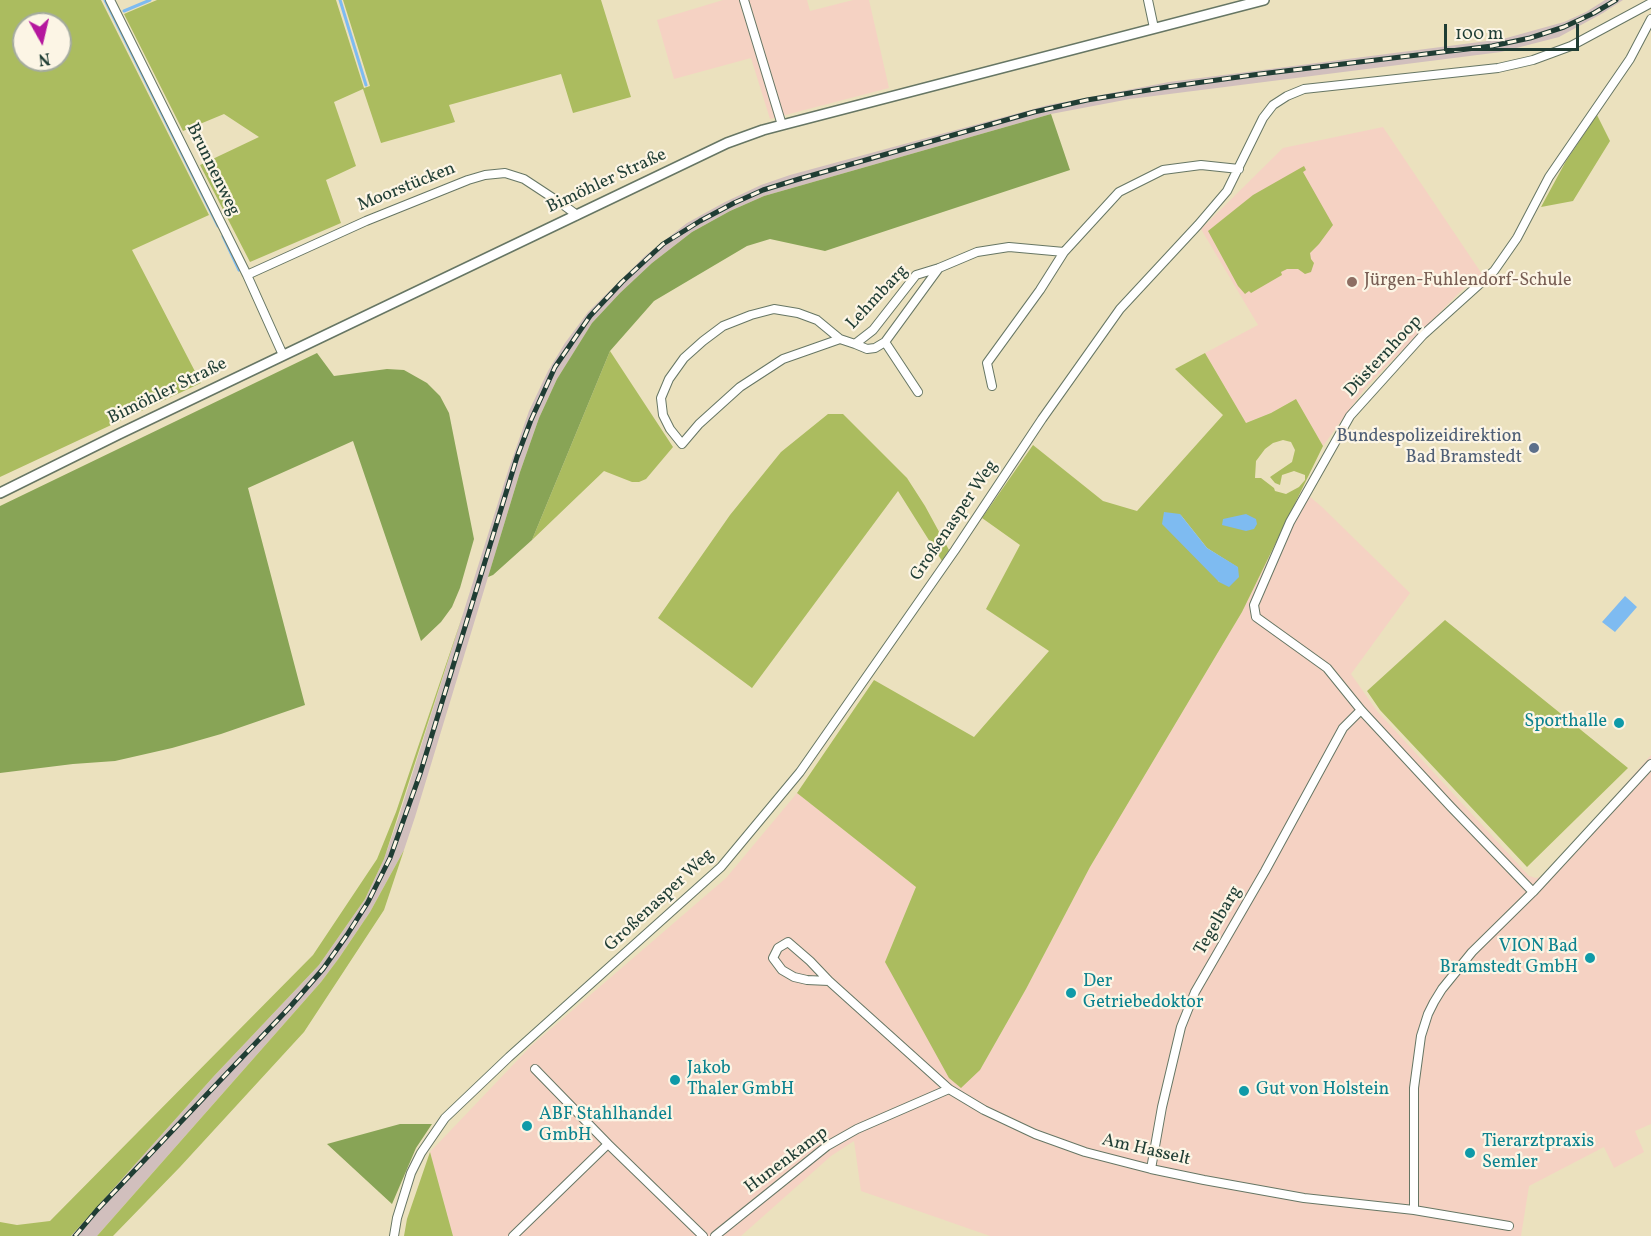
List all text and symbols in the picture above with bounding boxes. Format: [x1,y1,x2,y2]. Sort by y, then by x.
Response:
north arrow [12,12,72,72]
scale bar [1447,12,1582,50]
text: 100 m [1455,22,1504,47]
text: N [37,46,52,70]
street label: Brunnenweg [180,120,244,220]
street label: Bimöhler Straße [544,145,670,219]
street label: Moorstücken [355,159,459,217]
street label: Lehmbarg [843,261,913,335]
place label: Jürgen-Fuhlendorf-Schule [1364,271,1571,293]
marker: Jürgen-Fuhlendorf-Schule [1345,275,1359,289]
street label: Düsternhoop [1341,312,1427,402]
street label: Bimöhler Straße [105,354,231,430]
place label: Bundespolizeidirektion Bad Bramstedt [1337,427,1522,470]
marker: Bundespolizeidirektion Bad Bramstedt [1527,441,1541,455]
street label: Großenasper Weg [907,456,1003,586]
place label: Sporthalle [1524,712,1607,734]
marker: Sporthalle [1612,716,1626,730]
street label: Großenasper Weg [601,845,719,957]
street label: Tegelbarg [1191,882,1247,960]
place label: VION Bad Bramstedt GmbH [1439,937,1578,980]
marker: VION Bad Bramstedt GmbH [1583,951,1597,965]
place label: Der Getriebedoktor [1083,972,1203,1014]
marker: Der Getriebedoktor [1064,986,1078,1000]
place label: Jakob Thaler GmbH [687,1059,794,1102]
marker: Jakob Thaler GmbH [668,1073,682,1087]
place label: Gut von Holstein [1256,1080,1389,1102]
marker: Gut von Holstein [1237,1084,1251,1098]
place label: ABF Stahlhandel GmbH [539,1105,672,1148]
marker: ABF Stahlhandel GmbH [520,1119,534,1133]
street label: Hunenkamp [741,1123,833,1199]
street label: Am Hasselt [1100,1130,1192,1172]
place label: Tierarztpraxis Semler [1482,1132,1594,1174]
marker: Tierarztpraxis Semler [1463,1146,1477,1160]

